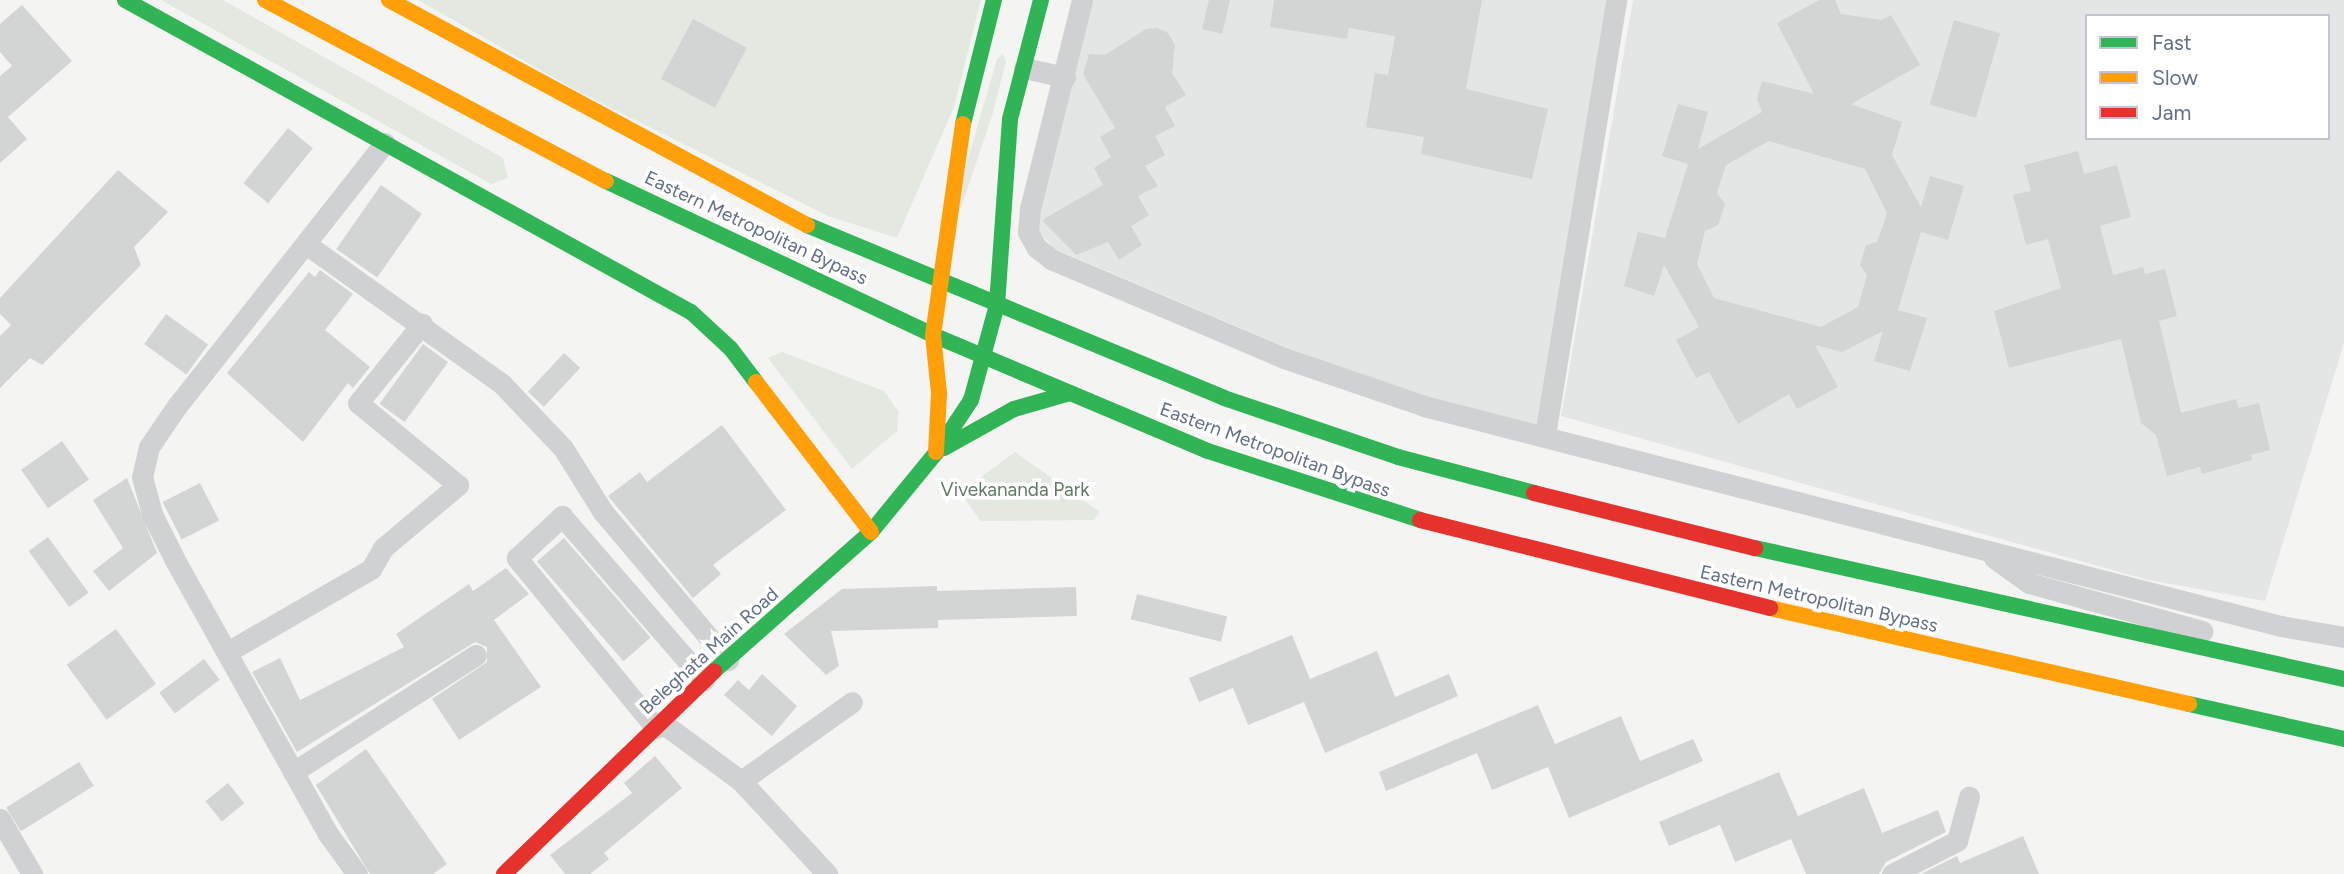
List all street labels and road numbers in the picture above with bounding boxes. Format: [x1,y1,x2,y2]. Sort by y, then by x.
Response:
street label: Eastern Metropolitan Bypass [641,166,871,290]
street label: Eastern Metropolitan Bypass [1157,398,1393,502]
street label: Eastern Metropolitan Bypass [1698,561,1940,637]
street label: Beleghata Main Road [635,583,783,719]

